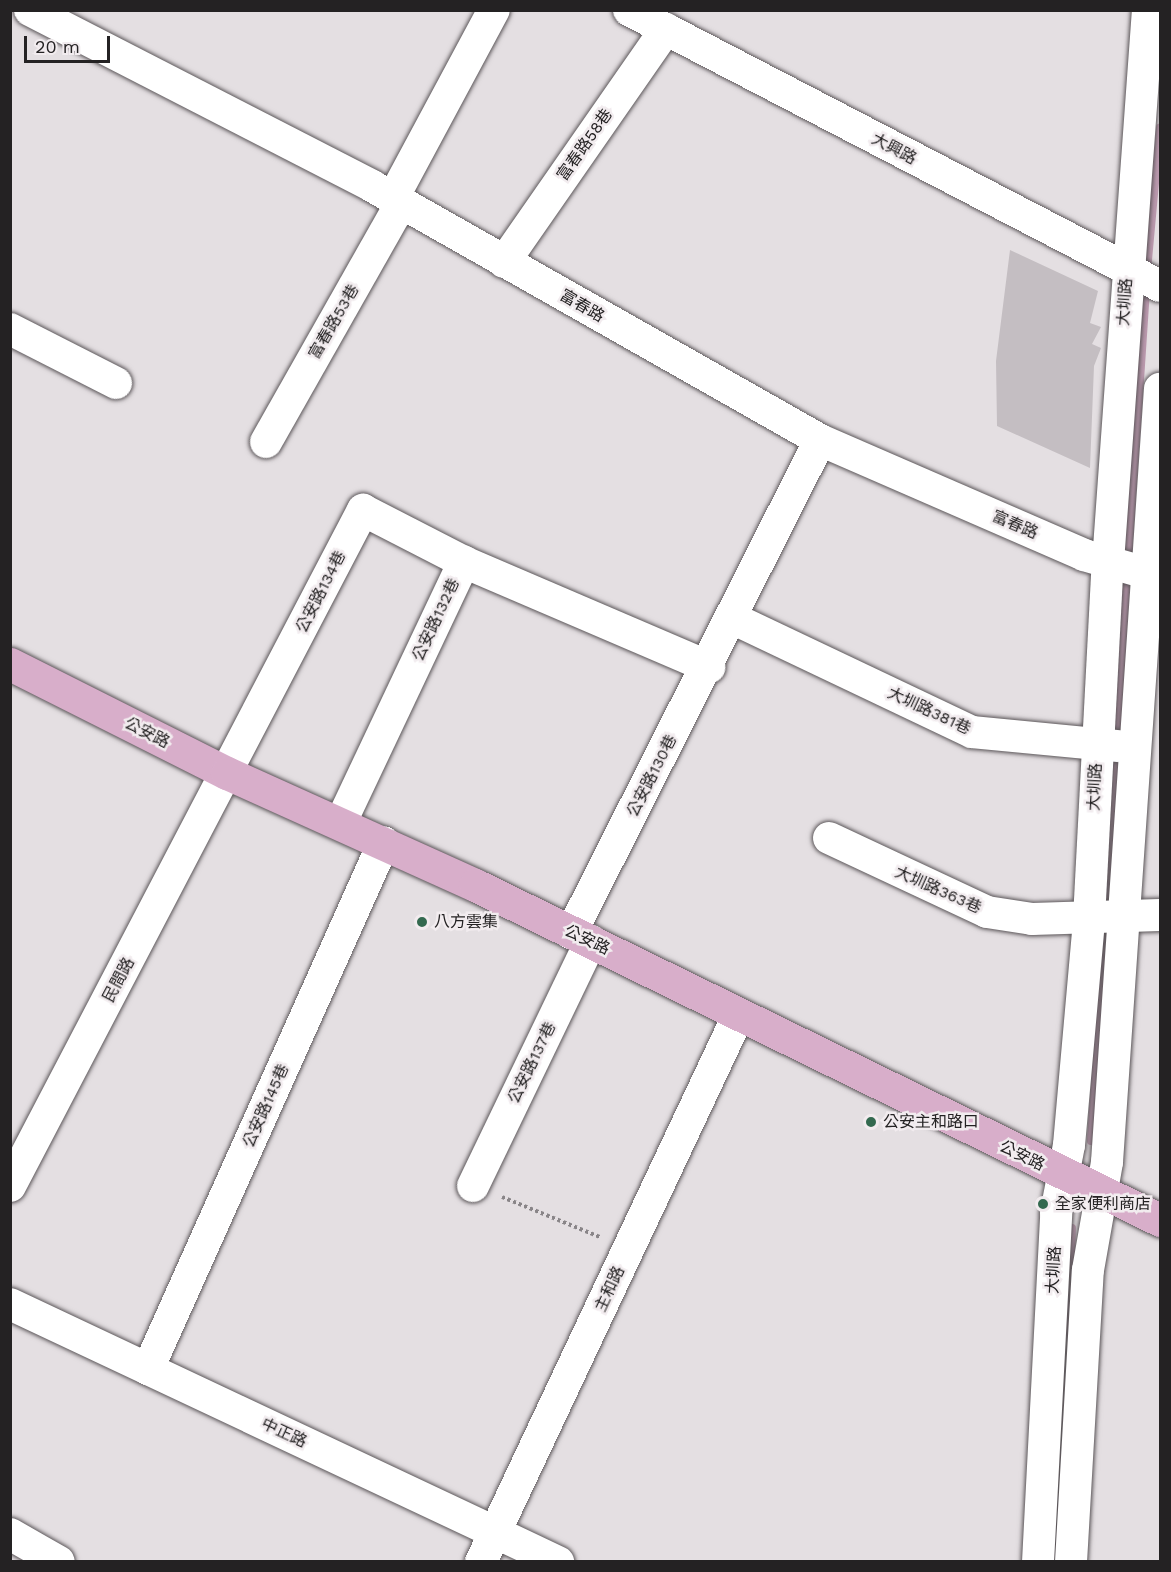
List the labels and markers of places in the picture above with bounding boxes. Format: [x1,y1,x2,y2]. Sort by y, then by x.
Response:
place label: 八方雲集 [434,912,498,932]
marker: 八方雲集 [415,915,429,929]
place label: 公安主和路口 [883,1112,979,1132]
marker: 公安主和路口 [864,1115,878,1129]
place label: 全家便利商店 [1055,1194,1151,1214]
marker: 全家便利商店 [1036,1197,1050,1211]

